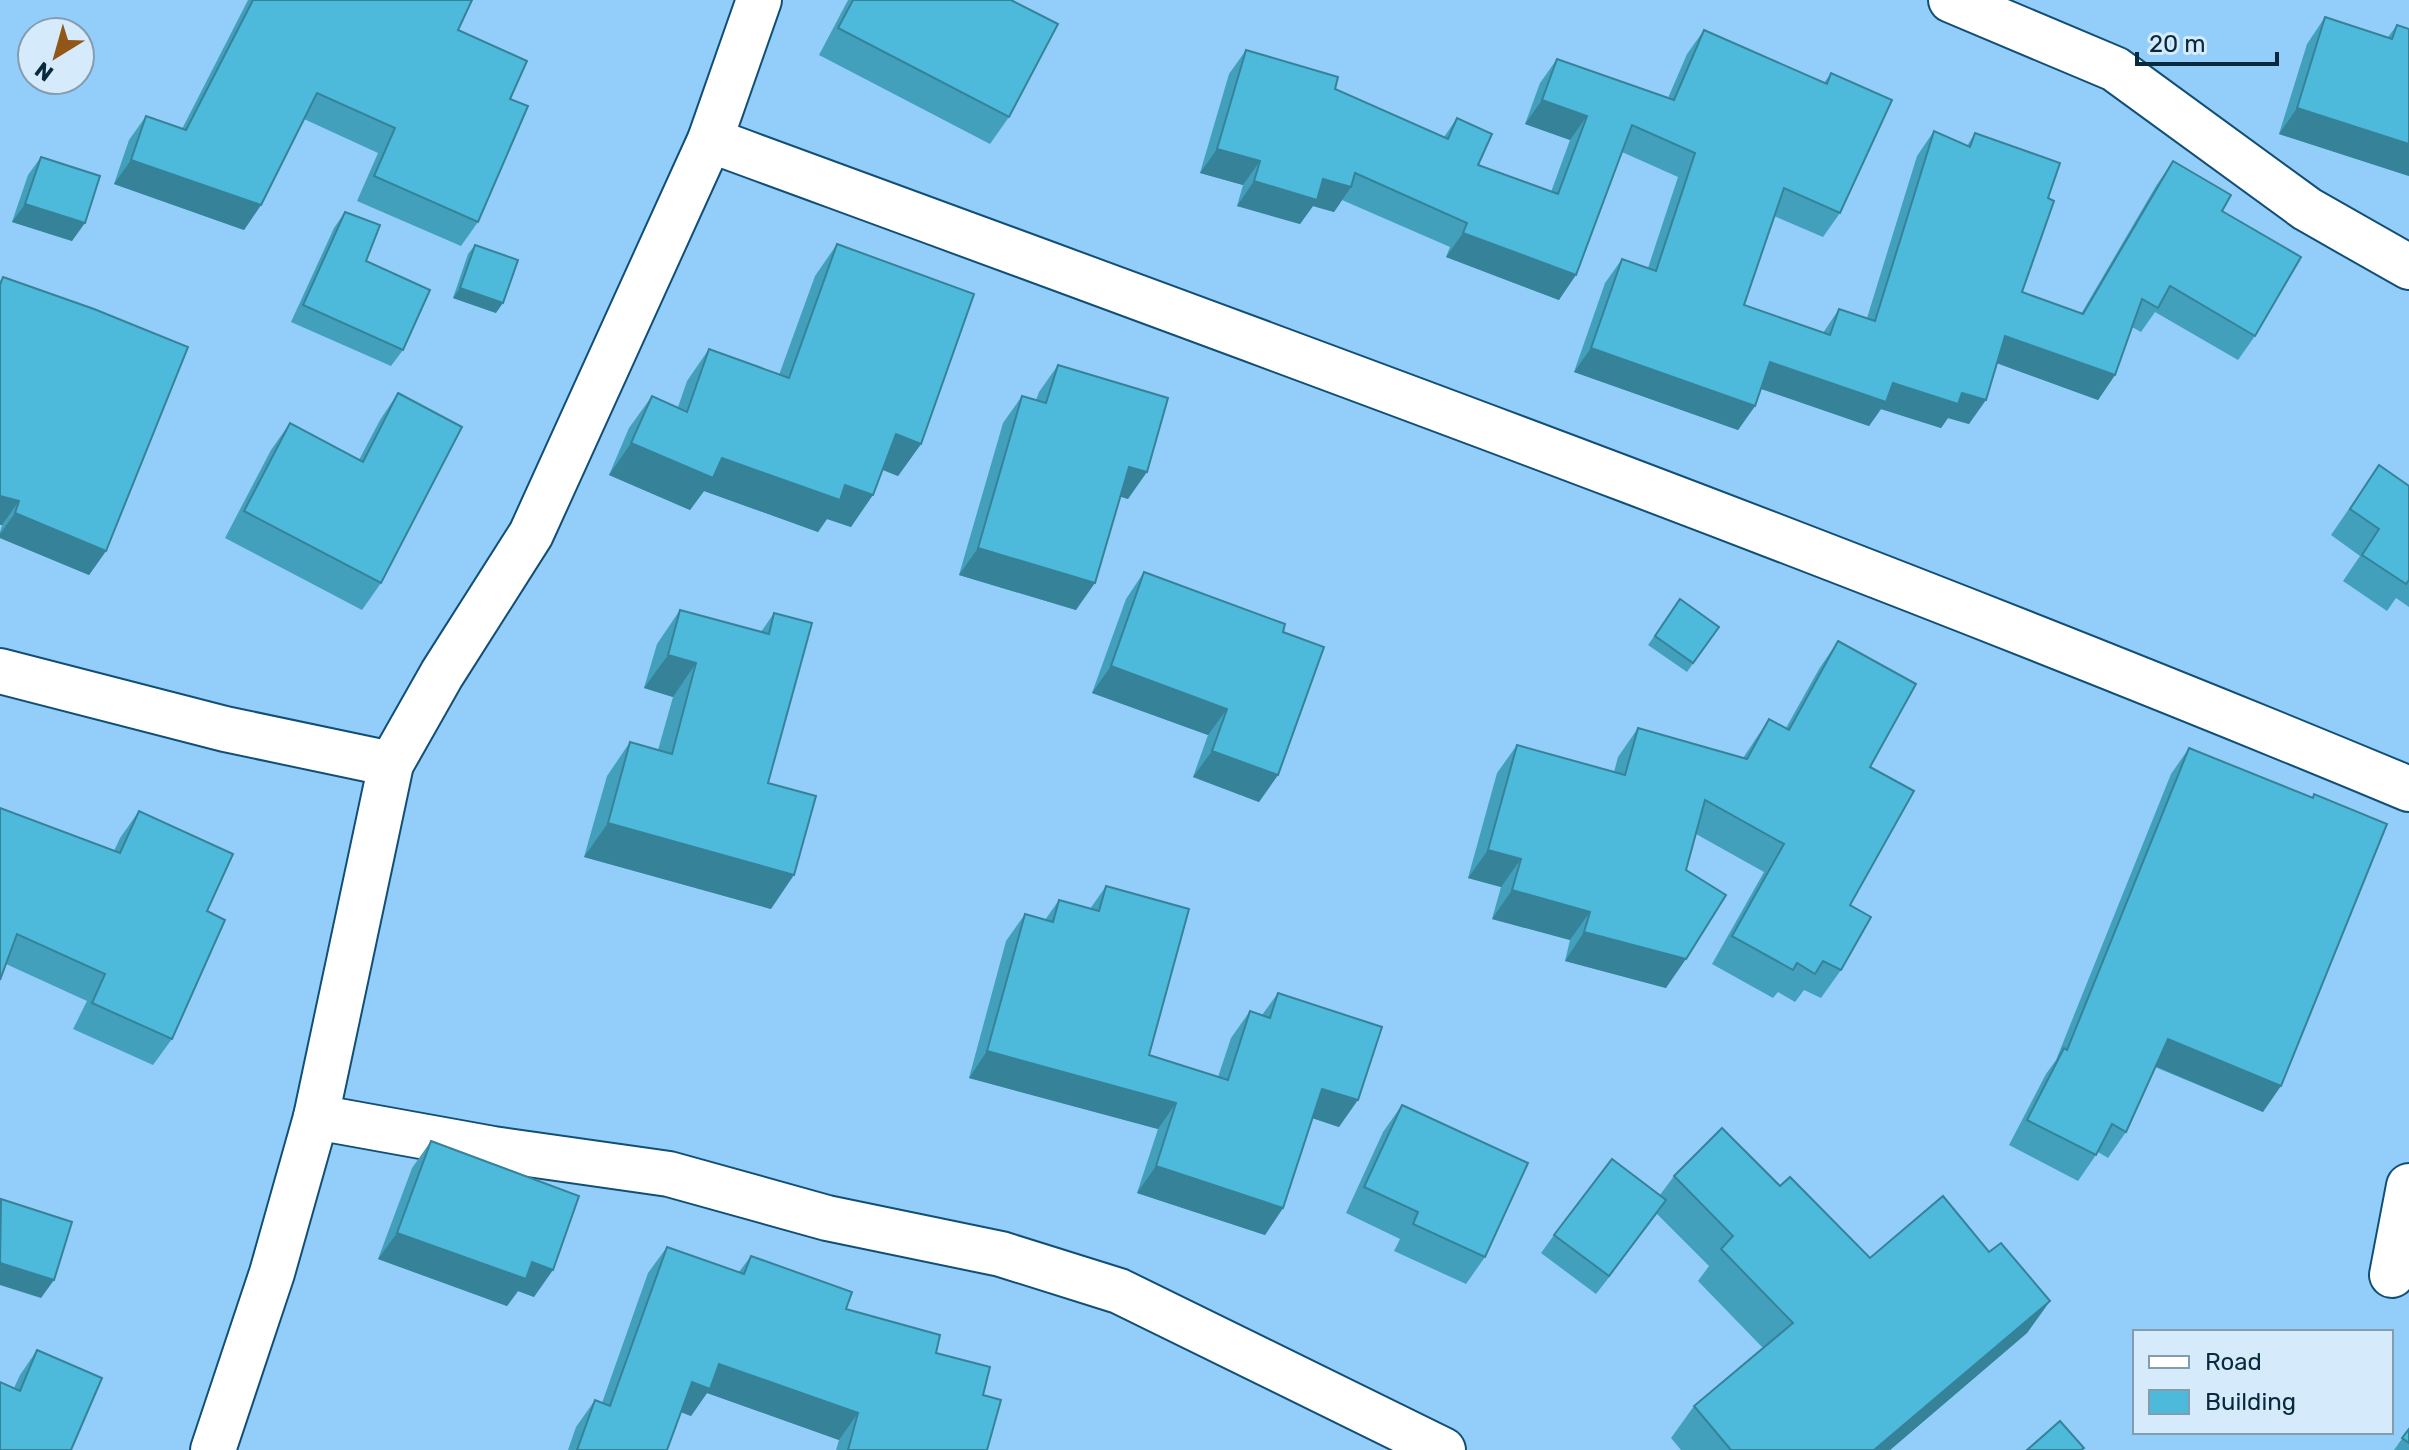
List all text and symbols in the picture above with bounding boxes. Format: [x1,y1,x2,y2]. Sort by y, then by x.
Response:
north arrow [16,16,96,96]
scale bar [2137,16,2277,66]
text: 20 m [2149,30,2206,58]
text: N [30,56,59,87]
legend [2133,1330,2393,1434]
text: Road [2205,1348,2262,1376]
text: Building [2205,1388,2296,1416]

